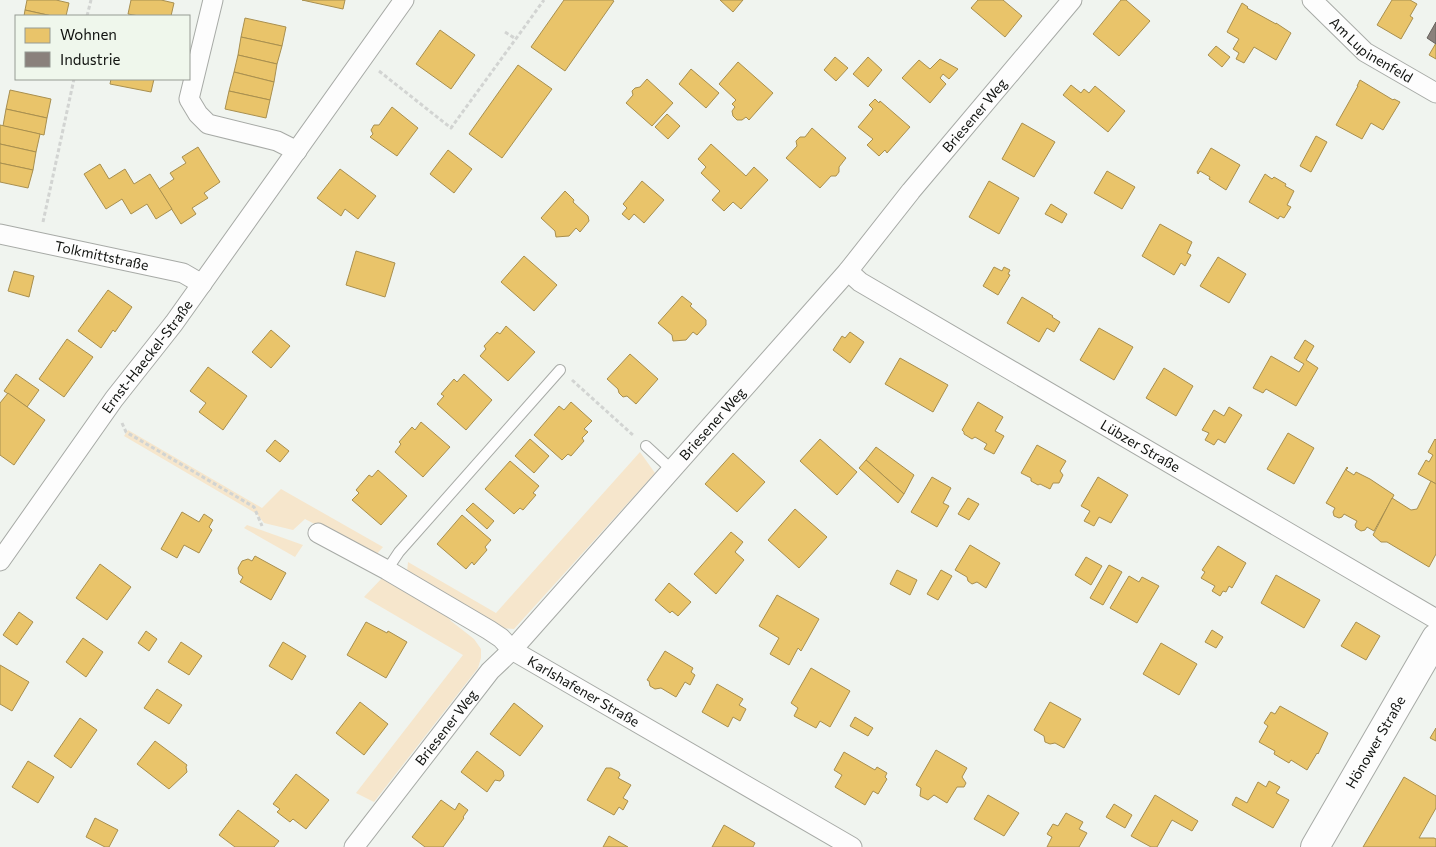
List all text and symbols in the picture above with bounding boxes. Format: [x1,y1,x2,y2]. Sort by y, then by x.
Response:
street label: Am Lupinenfeld [1326,13,1416,86]
legend [15,15,190,80]
text: Wohnen [60,25,117,43]
text: Industrie [60,50,121,68]
street label: Briesener Weg [938,74,1011,156]
street label: Tolkmittstraße [53,237,150,273]
street label: Ernst-Haeckel-Straße [98,296,196,416]
street label: Briesener Weg [675,383,749,463]
street label: Lübzer Straße [1098,416,1183,475]
street label: Karlshafener Straße [525,652,643,730]
street label: Briesener Weg [411,686,481,769]
street label: Hönower Straße [1342,693,1409,791]

